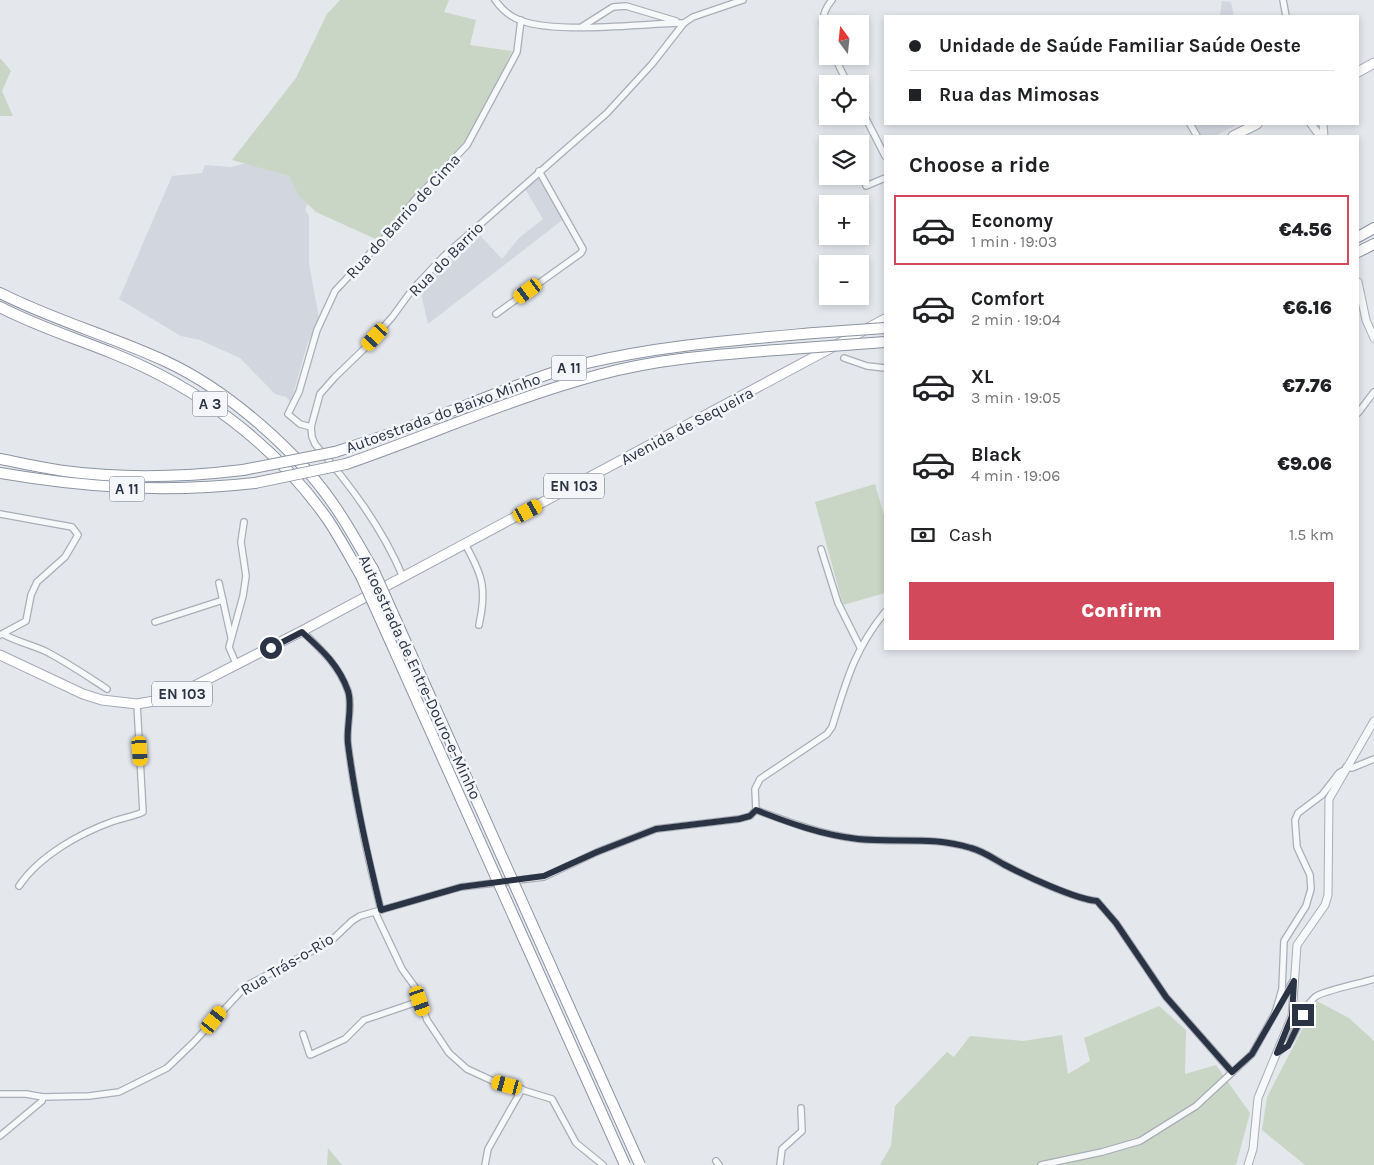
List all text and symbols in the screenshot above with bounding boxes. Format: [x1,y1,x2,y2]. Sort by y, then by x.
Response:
north arrow [819,15,869,65]
map controls [819,15,869,305]
text: Unidade de Saúde Familiar Saúde Oeste [939,35,1301,57]
button: locate [819,75,869,125]
text: Rua das Mimosas [939,84,1099,106]
button: layers [819,135,869,185]
street label: Rua do Barrio de Cima [342,150,464,282]
text: Choose a ride [909,152,1050,178]
button: + [819,195,869,245]
icon: car [911,208,956,253]
text: Economy [971,210,1053,232]
street label: Rua do Barrio [405,218,487,300]
text: €4.56 [1279,219,1332,241]
text: 1 min · 19:03 [971,232,1057,251]
button: − [819,255,869,305]
car [511,276,544,306]
icon: car [911,286,956,331]
text: Comfort [971,288,1045,310]
text: €6.16 [1283,297,1332,319]
text: 2 min · 19:04 [971,310,1061,329]
car [359,321,390,353]
road number: A 11 [552,356,586,380]
icon: car [911,364,956,409]
text: XL [971,366,993,388]
street label: Autoestrada do Baixo Minho [343,369,543,457]
text: €7.76 [1282,375,1332,397]
street label: Avenida de Sequeira [617,383,757,469]
text: 3 min · 19:05 [971,388,1061,407]
road number: A 3 [192,392,228,416]
icon: car [911,442,956,487]
text: Black [971,444,1022,466]
text: €9.06 [1278,453,1332,475]
text: 4 min · 19:06 [971,466,1061,485]
road number: EN 103 [544,474,604,498]
road number: A 11 [110,476,144,502]
car [511,497,544,525]
icon: cash [909,521,937,549]
text: Cash [949,524,993,546]
text: 1.5 km [1289,525,1334,544]
street label: Autoestrada de Entre-Douro-e-Minho [355,552,485,802]
button: Confirm [909,582,1334,640]
route start [260,637,282,659]
road number: EN 103 [152,682,212,706]
car [131,736,148,766]
street label: Rua Trás-o-Rio [237,929,337,999]
car [408,984,431,1018]
car [198,1004,229,1036]
route end [1292,1004,1314,1026]
car [490,1074,523,1096]

